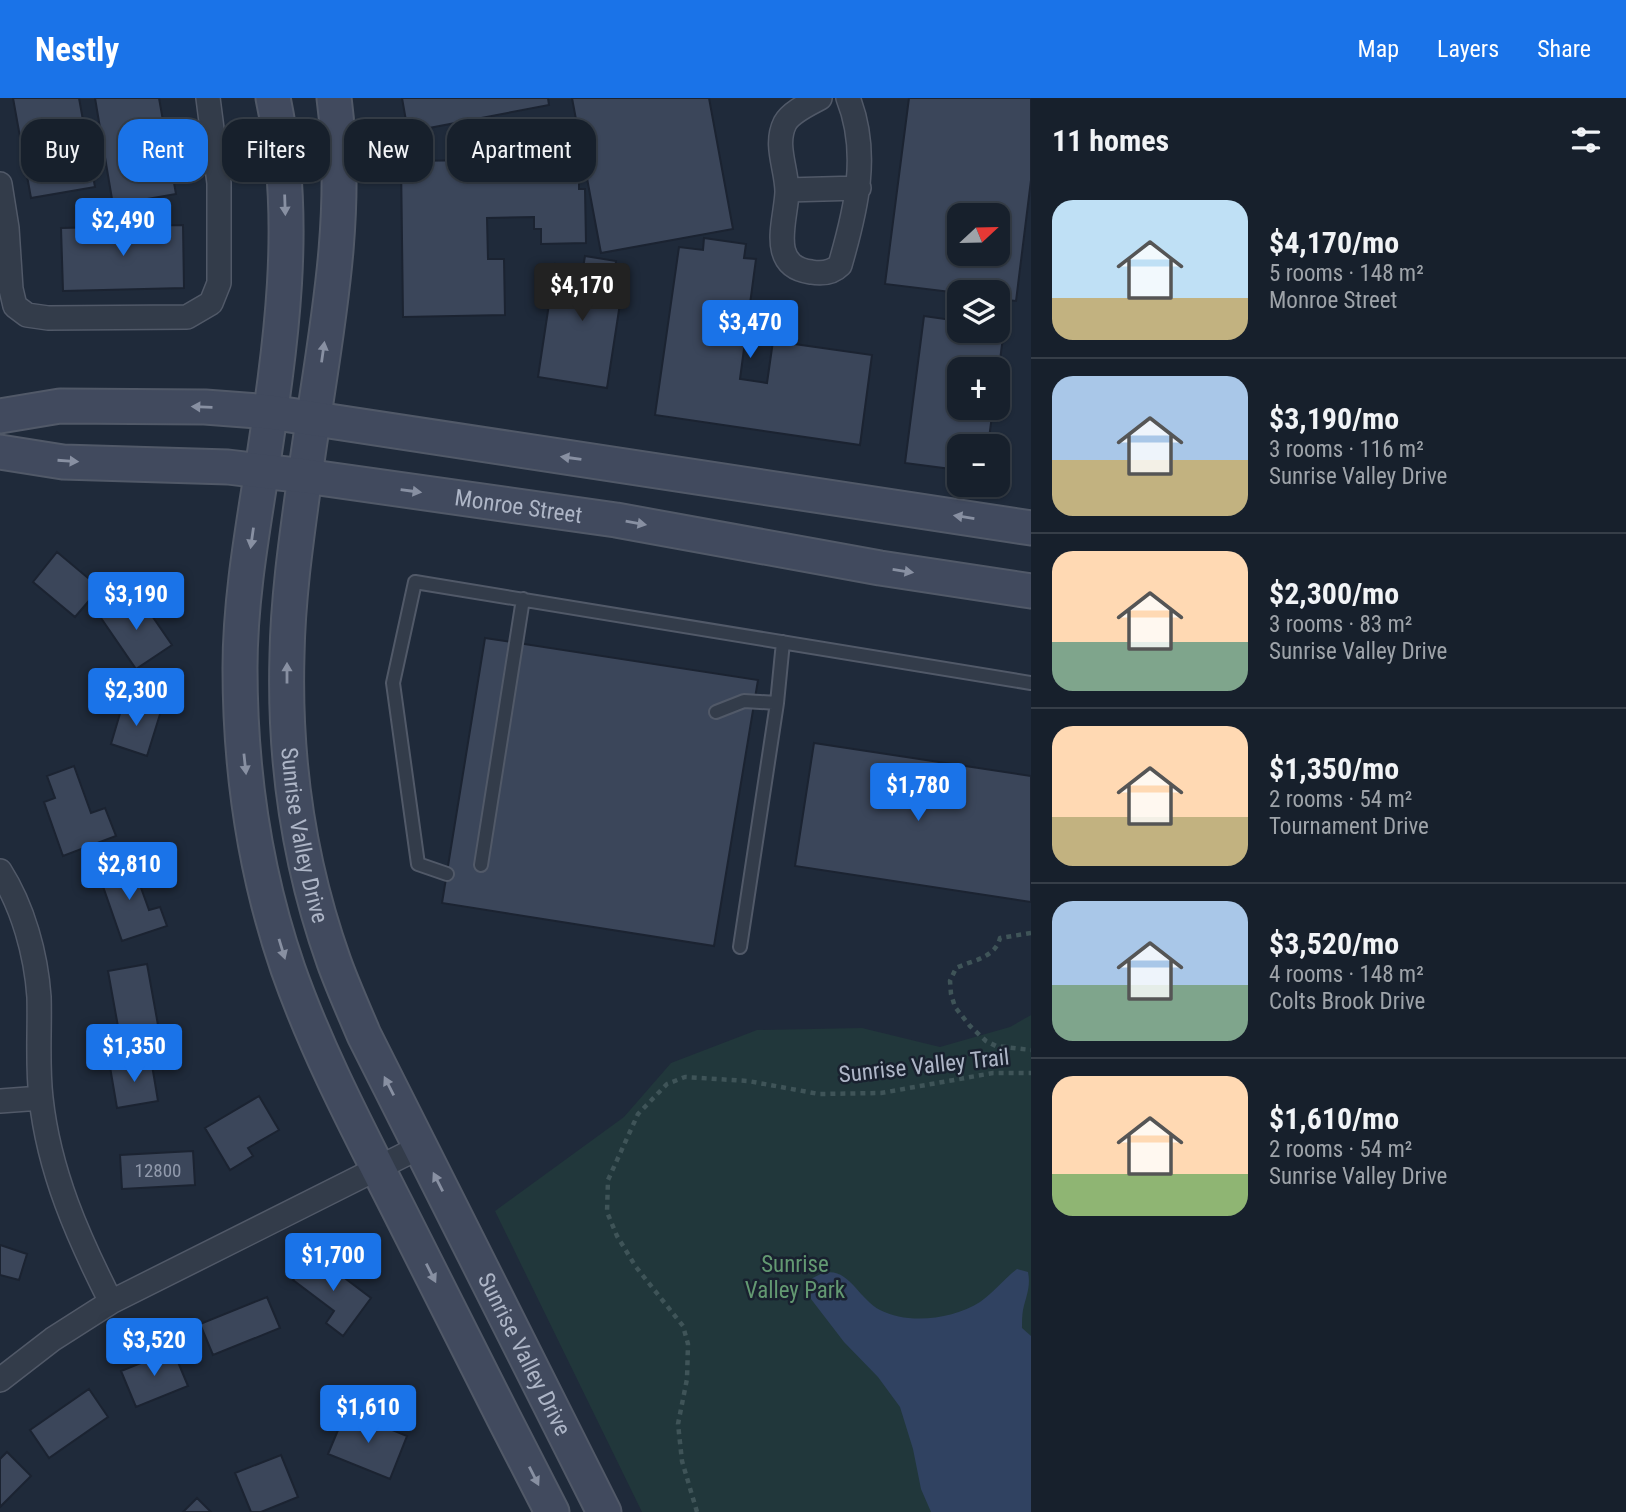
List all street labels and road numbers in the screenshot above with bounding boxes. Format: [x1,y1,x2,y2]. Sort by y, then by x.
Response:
street label: Monroe Street [453,484,584,529]
street label: Sunrise Valley Drive [276,746,334,926]
street label: Sunrise Valley Trail [837,1044,1011,1088]
street label: Sunrise Valley Drive [472,1268,577,1440]

